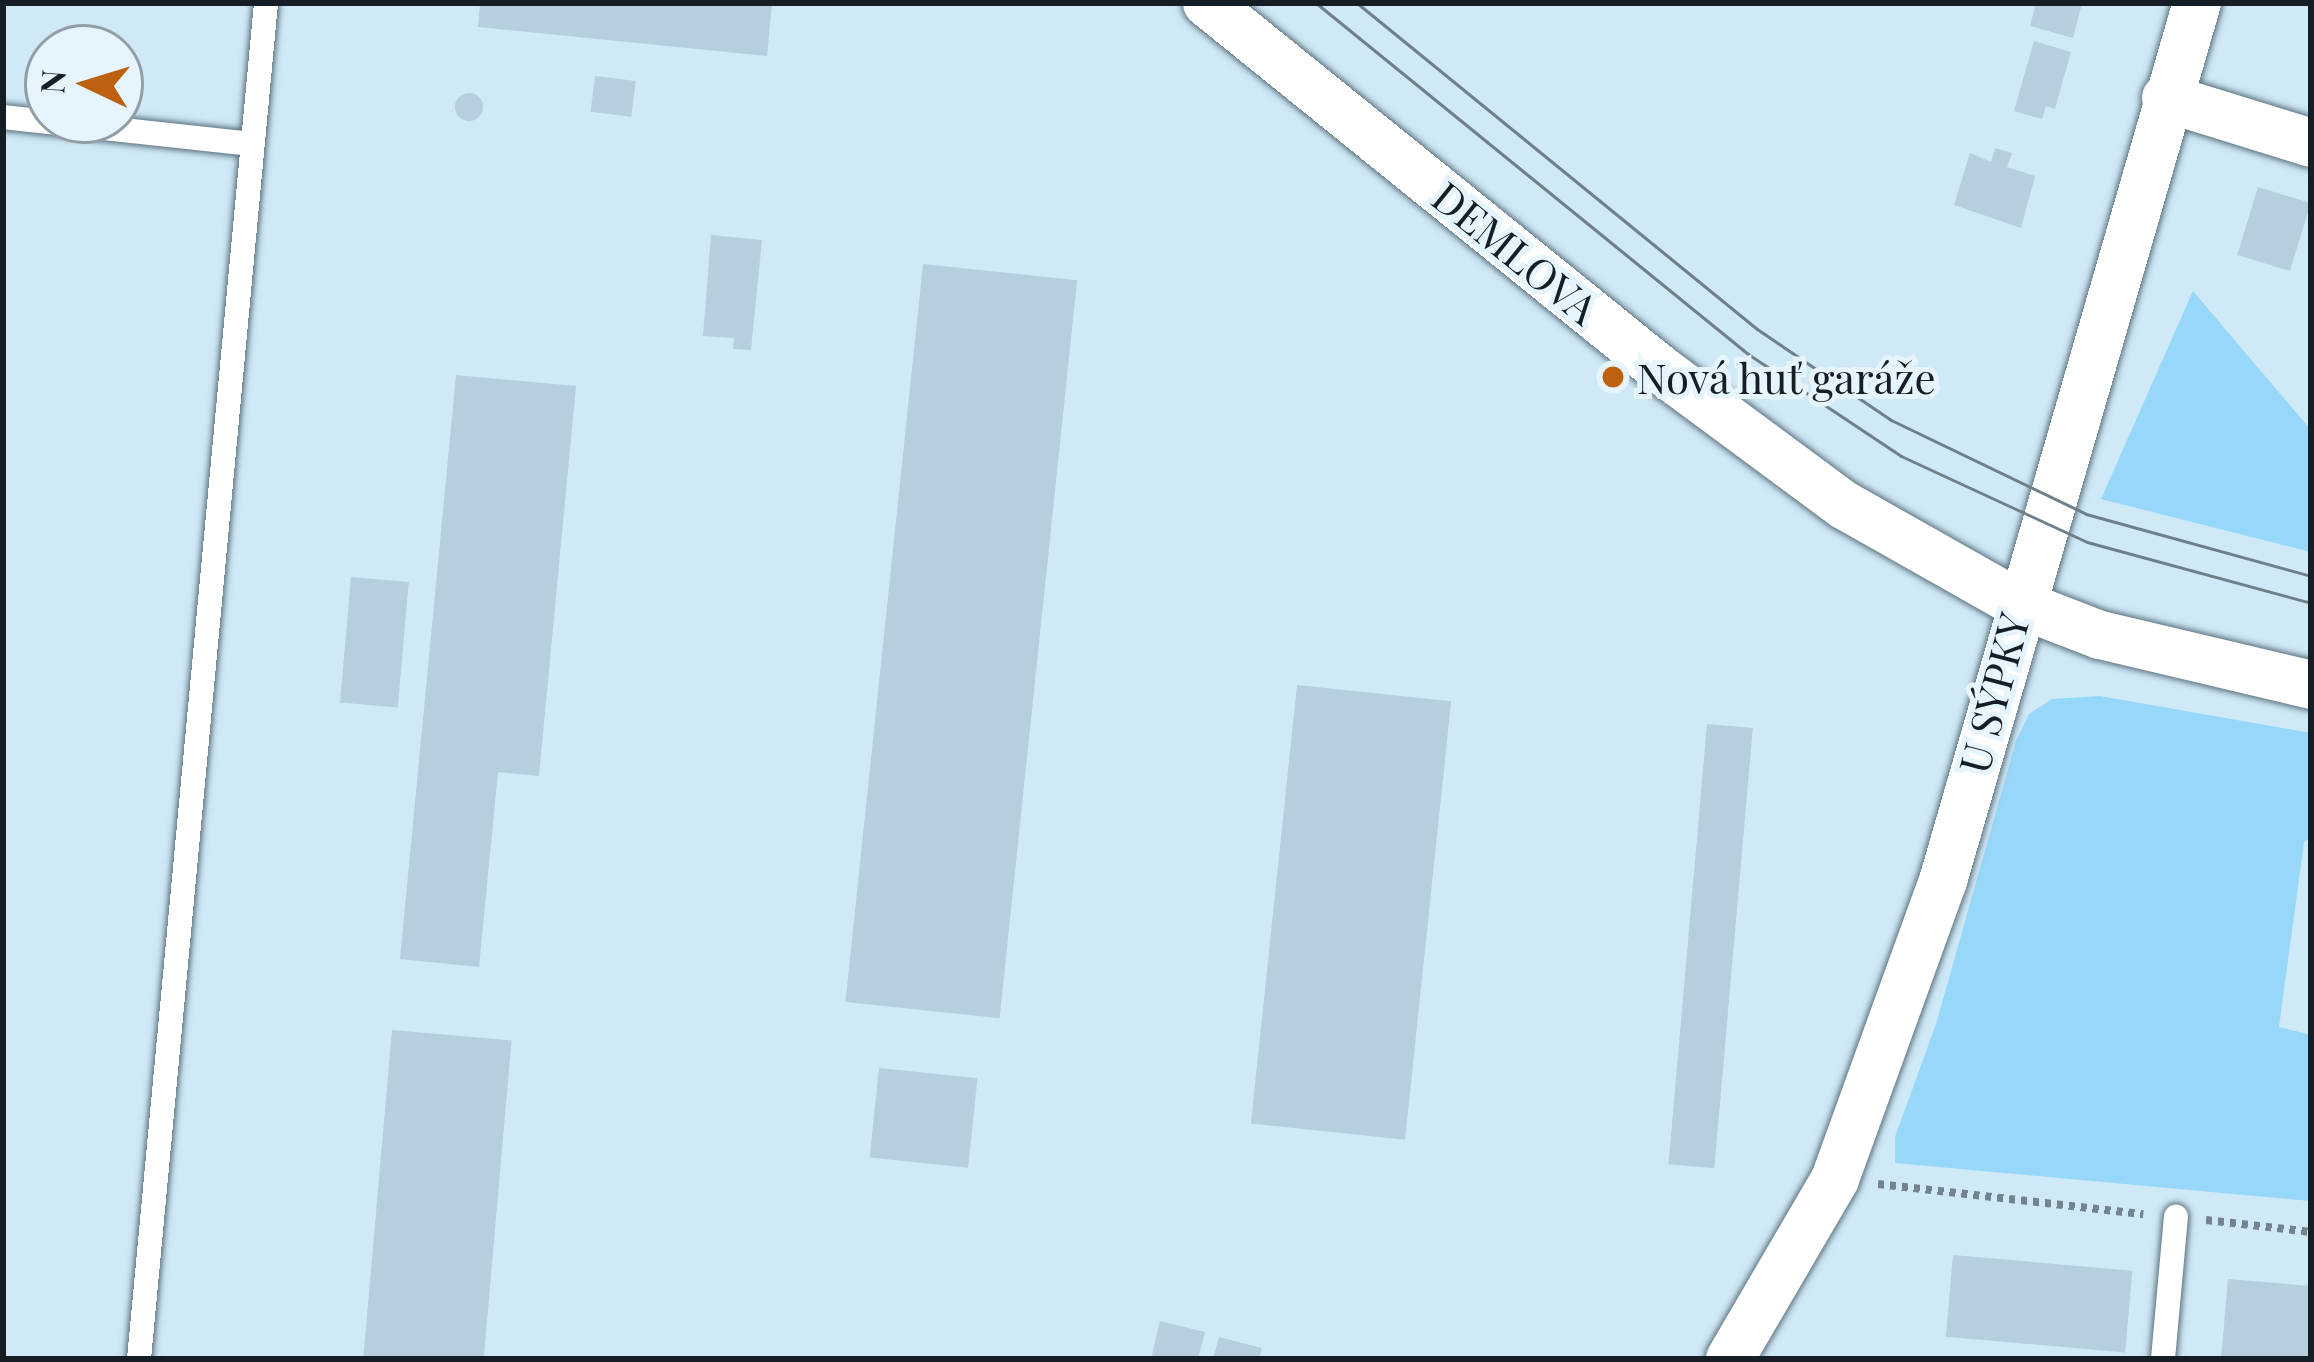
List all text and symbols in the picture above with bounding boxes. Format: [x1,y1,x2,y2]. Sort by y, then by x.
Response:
north arrow [24,24,144,144]
text: N [28,68,74,95]
street label: DEMLOVA [1423,170,1609,334]
place label: Nová huť garáže [1637,352,1938,402]
marker: Nová huť garáže [1600,364,1626,390]
street label: U SÝPKY [1947,608,2039,778]

